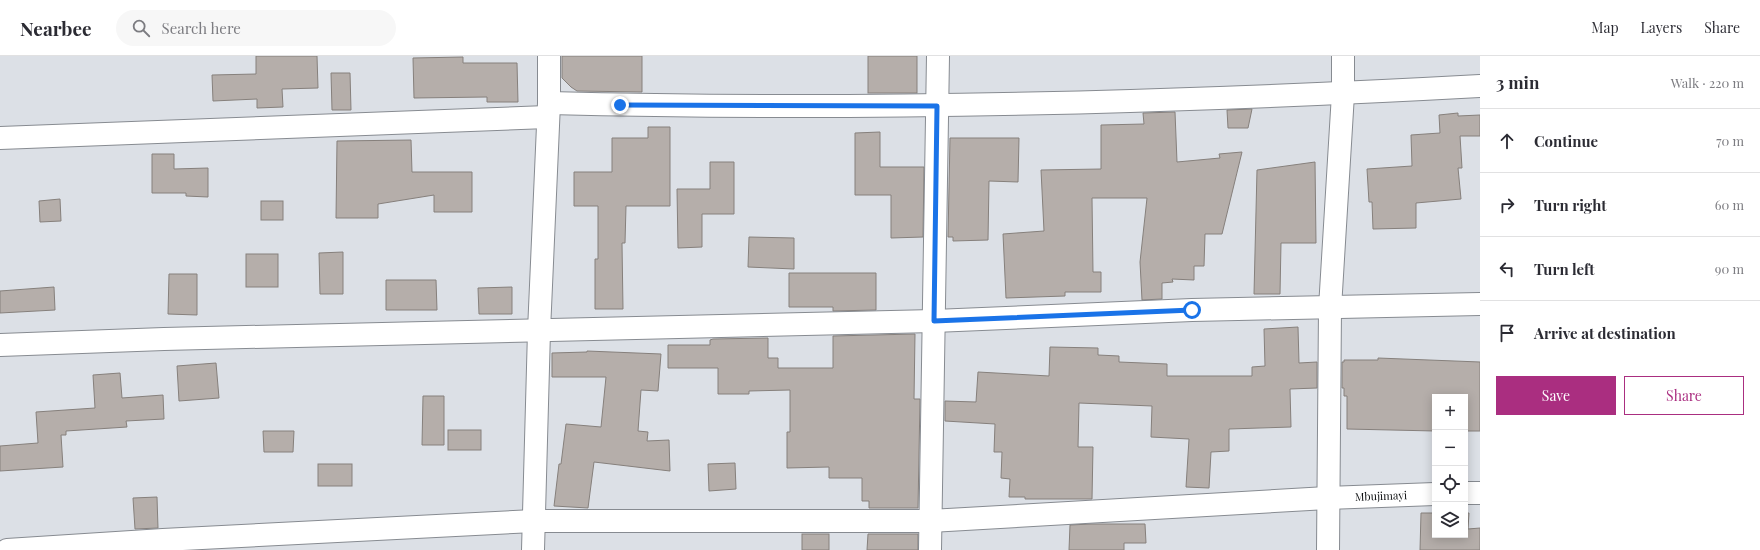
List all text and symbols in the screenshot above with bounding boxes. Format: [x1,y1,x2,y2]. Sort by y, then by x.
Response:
search box [116,10,396,46]
text: Nearbee [20,15,92,41]
icon: search [130,17,152,39]
text: Search here [162,18,241,38]
text: Map [1591,18,1619,37]
text: Layers [1641,18,1682,37]
text: Share [1704,18,1740,37]
text: 3 min [1496,71,1539,93]
text: Walk · 220 m [1671,74,1744,91]
route end [611,96,629,114]
icon: ahead [1496,130,1518,152]
text: Continue [1534,131,1598,151]
text: 70 m [1716,132,1744,149]
icon: right [1496,194,1518,216]
text: Turn right [1534,195,1607,215]
text: 60 m [1715,196,1744,213]
icon: left [1496,258,1518,280]
text: Turn left [1534,259,1595,279]
text: 90 m [1715,260,1744,277]
route start [1183,301,1201,319]
icon: arrive [1496,322,1518,344]
text: Arrive at destination [1534,323,1676,343]
button: Save [1496,376,1616,415]
button: Share [1624,376,1744,415]
map controls [1432,394,1468,538]
button: + [1432,394,1468,430]
button: − [1432,430,1468,466]
button: locate [1432,466,1468,502]
street label: Mbujimayi [1355,487,1407,504]
button: layers [1432,502,1468,538]

